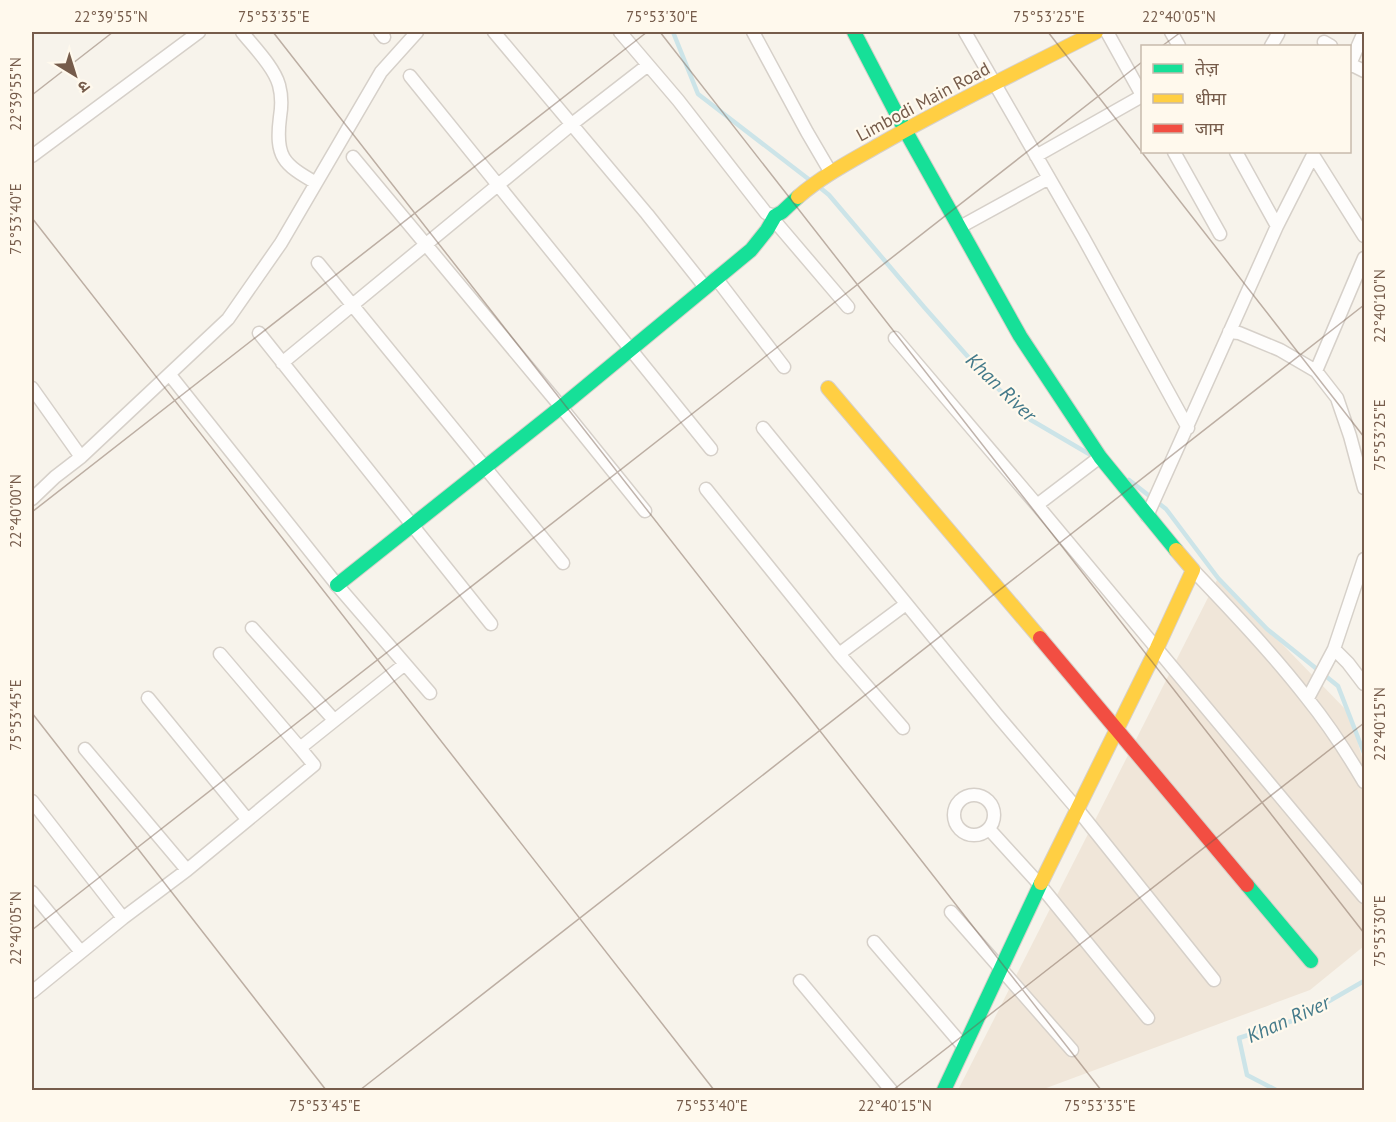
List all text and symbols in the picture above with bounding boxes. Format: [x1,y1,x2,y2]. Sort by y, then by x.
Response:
text: 22°39'55"N [74,7,148,26]
text: 75°53'35"E [238,7,310,26]
text: 75°53'30"E [626,7,698,26]
text: 75°53'25"E [1013,7,1085,26]
text: 22°40'05"N [1142,7,1216,26]
north arrow [45,45,105,105]
legend [1141,45,1351,153]
text: 22°39'55"N [6,57,25,131]
street label: Limbodi Main Road [852,57,994,146]
text: तेज़ [1195,57,1219,80]
text: उ [74,76,94,98]
text: धीमा [1195,87,1226,110]
text: जाम [1195,117,1225,140]
text: 75°53'40"E [6,183,25,255]
text: 22°40'10"N [1370,269,1389,343]
water label: Khan River [960,347,1043,428]
text: 75°53'25"E [1370,399,1389,471]
text: 22°40'00"N [6,474,25,548]
text: 75°53'45"E [6,679,25,751]
text: 22°40'15"N [1370,687,1389,761]
text: 22°40'05"N [6,891,25,965]
text: 75°53'30"E [1370,895,1389,967]
water label: Khan River [1242,989,1335,1049]
text: 75°53'45"E [289,1096,361,1115]
text: 75°53'40"E [676,1096,748,1115]
text: 22°40'15"N [858,1096,932,1115]
text: 75°53'35"E [1064,1096,1136,1115]

